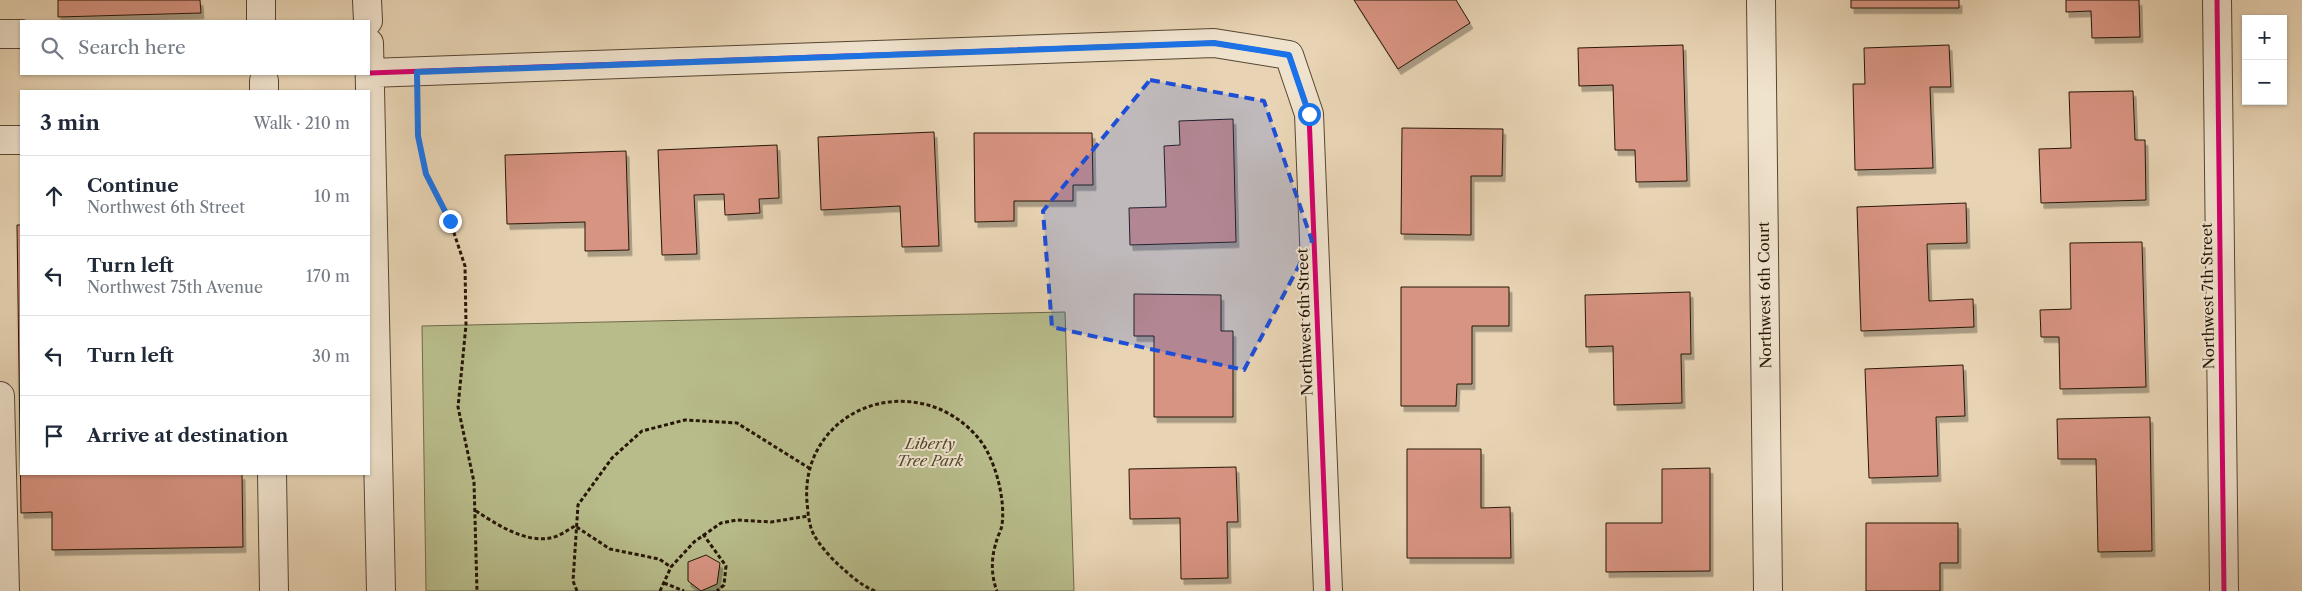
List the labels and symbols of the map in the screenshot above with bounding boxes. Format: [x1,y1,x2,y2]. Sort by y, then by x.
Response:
route start [1298,103,1321,126]
route end [439,210,462,233]
street label: Northwest 6th Court [1754,221,1775,369]
street label: Northwest 7th Street [2197,222,2218,369]
street label: Northwest 6th Street [1292,247,1317,396]
park label: Liberty Tree Park [897,434,964,470]

